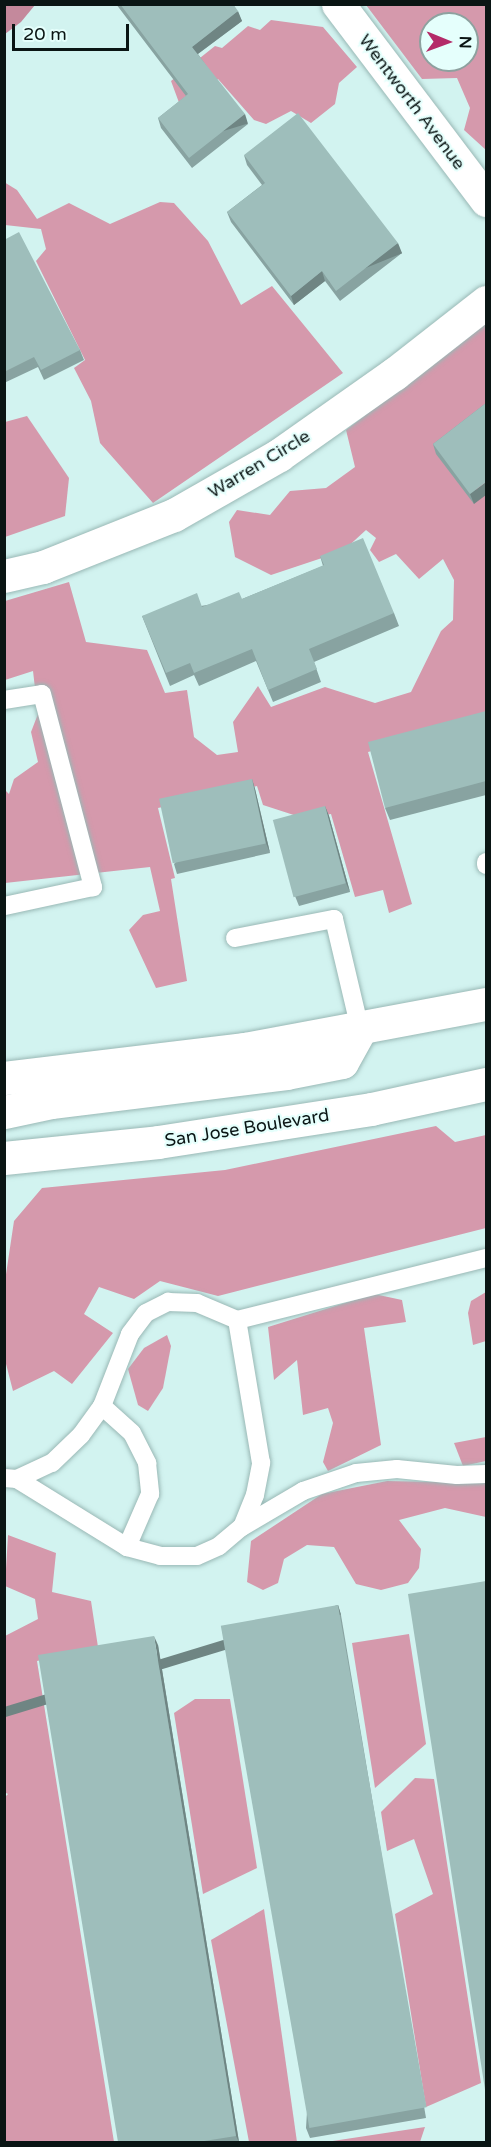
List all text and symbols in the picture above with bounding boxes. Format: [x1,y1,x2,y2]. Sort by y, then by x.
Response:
scale bar [15,12,132,50]
north arrow [419,12,479,72]
text: 20 m [23,23,67,45]
street label: Wentworth Avenue [354,30,470,174]
text: N [455,36,475,49]
street label: Warren Circle [204,425,314,503]
street label: San Jose Boulevard [163,1104,331,1152]

